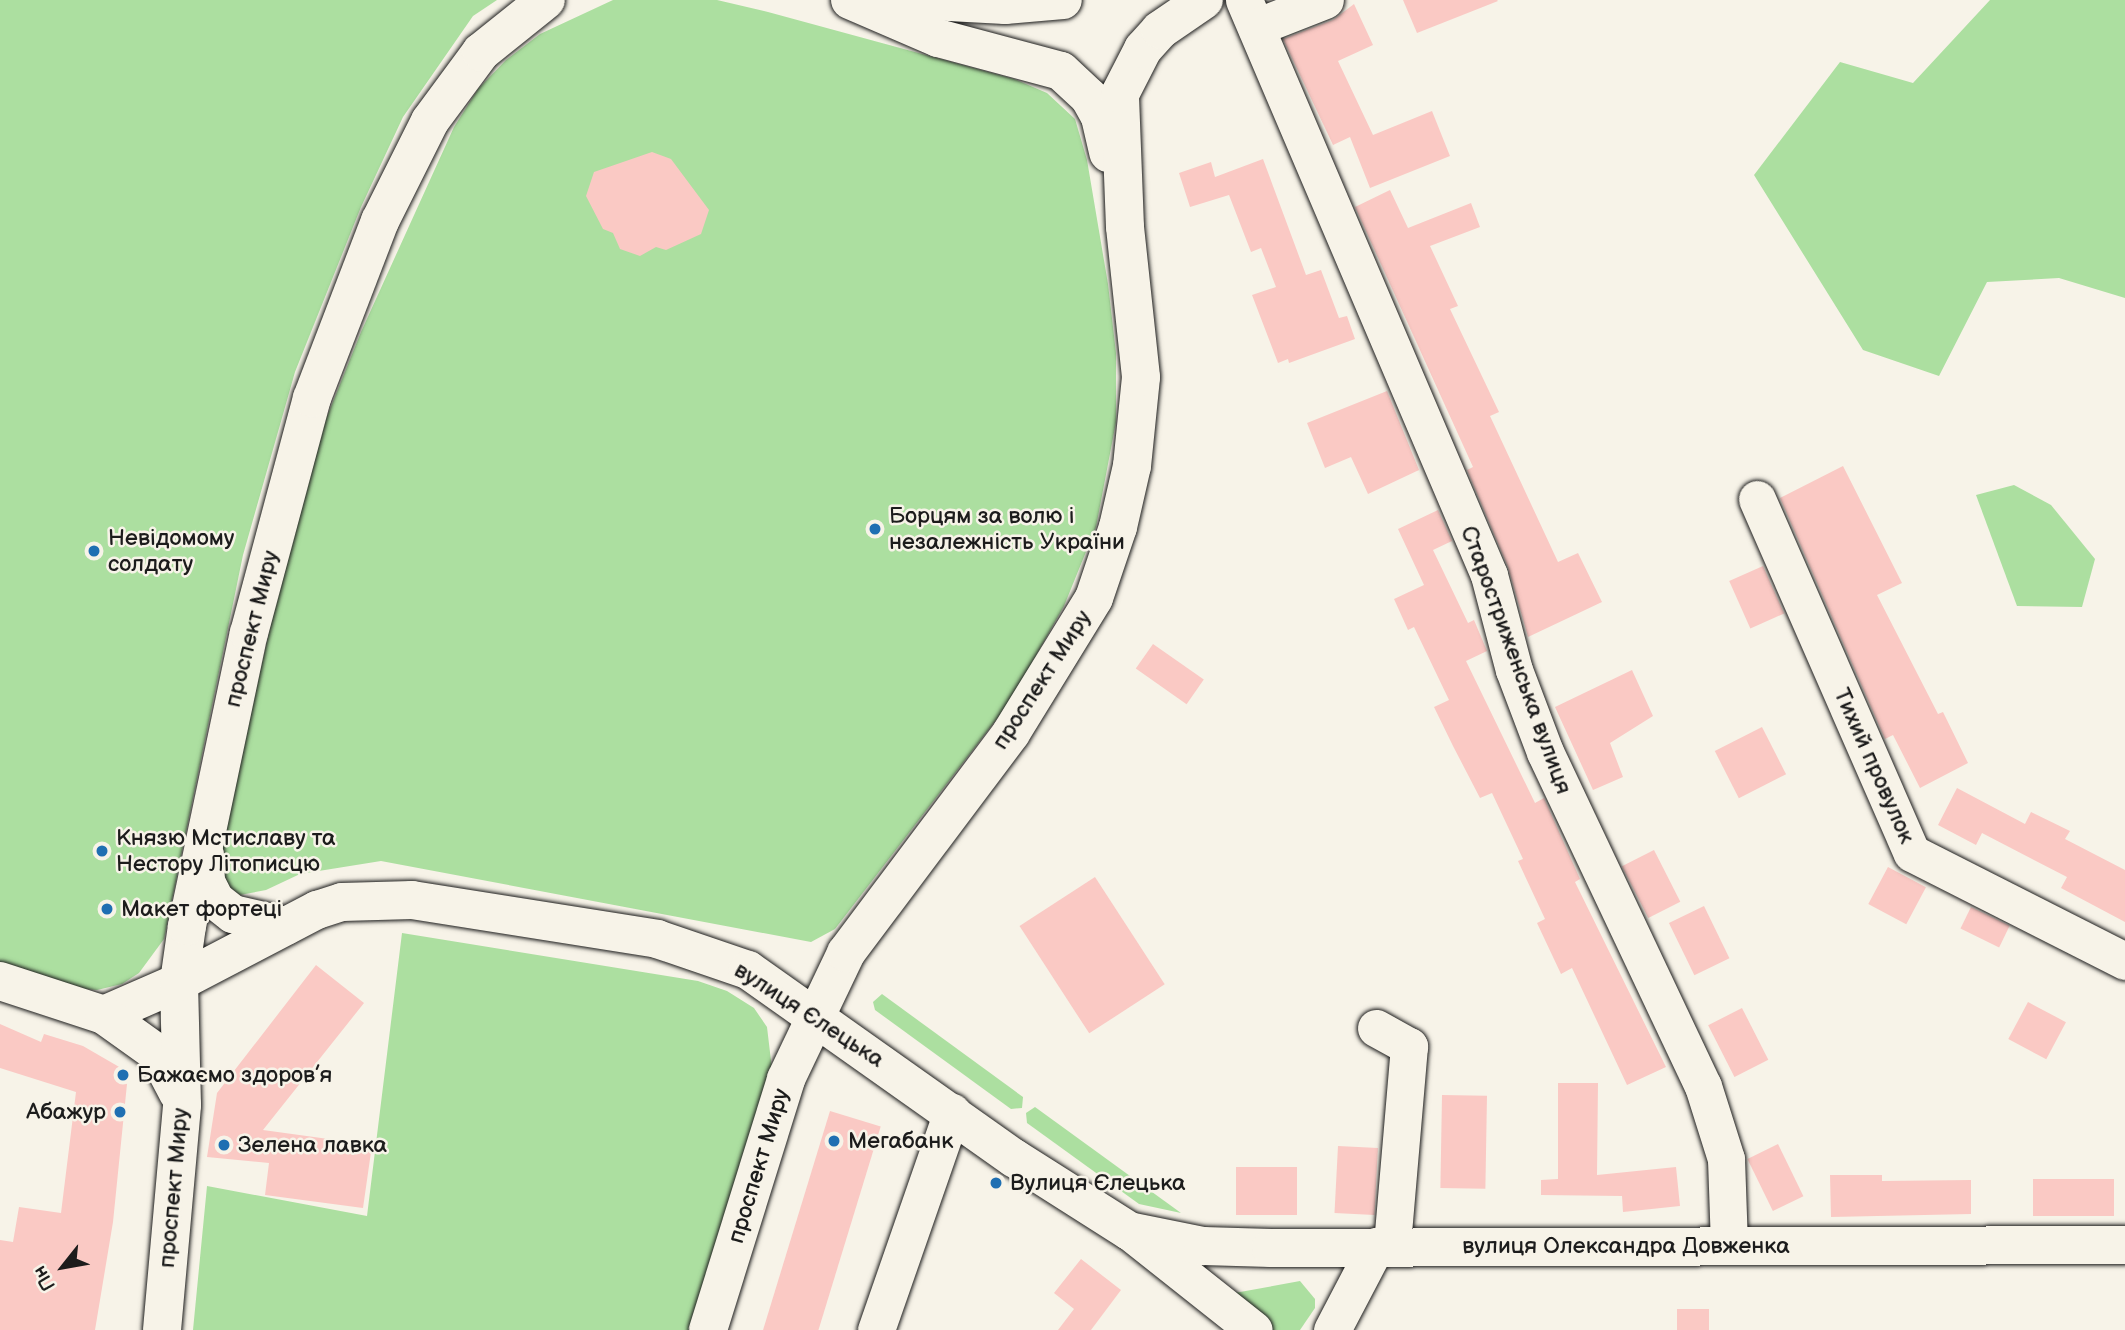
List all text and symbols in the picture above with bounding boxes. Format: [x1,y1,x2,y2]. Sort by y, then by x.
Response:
place label: Борцям за волю і незалежність України [889,502,1125,556]
marker: Борцям за волю і незалежність України [867,521,883,537]
street label: Старостриженська вулиця [1455,522,1577,798]
place label: Невідомому солдату [108,524,234,578]
marker: Невідомому солдату [86,543,102,559]
street label: проспект Миру [219,548,285,710]
street label: проспект Миру [987,605,1097,755]
street label: Тихий провулок [1827,684,1921,848]
place label: Князю Мстиславу та Нестору Літописцю [116,824,336,878]
marker: Князю Мстиславу та Нестору Літописцю [94,843,110,859]
place label: Макет фортеці [121,895,282,923]
marker: Макет фортеці [99,901,115,917]
street label: вулиця Єлецька [729,956,889,1074]
place label: Бажаємо здоров’я [137,1061,332,1089]
marker: Бажаємо здоров’я [115,1067,131,1083]
street label: проспект Миру [722,1085,796,1247]
place label: Абажур [26,1098,106,1126]
marker: Абажур [112,1104,128,1120]
street label: проспект Миру [153,1107,195,1269]
place label: Мегабанк [848,1127,954,1155]
place label: Зелена лавка [238,1131,387,1159]
marker: Мегабанк [826,1133,842,1149]
marker: Зелена лавка [216,1137,232,1153]
place label: Вулиця Єлецька [1010,1169,1186,1197]
marker: Вулиця Єлецька [988,1175,1004,1191]
north arrow [28,1232,98,1302]
street label: вулиця Олександра Довженка [1462,1232,1790,1260]
text: Пн [28,1261,61,1295]

